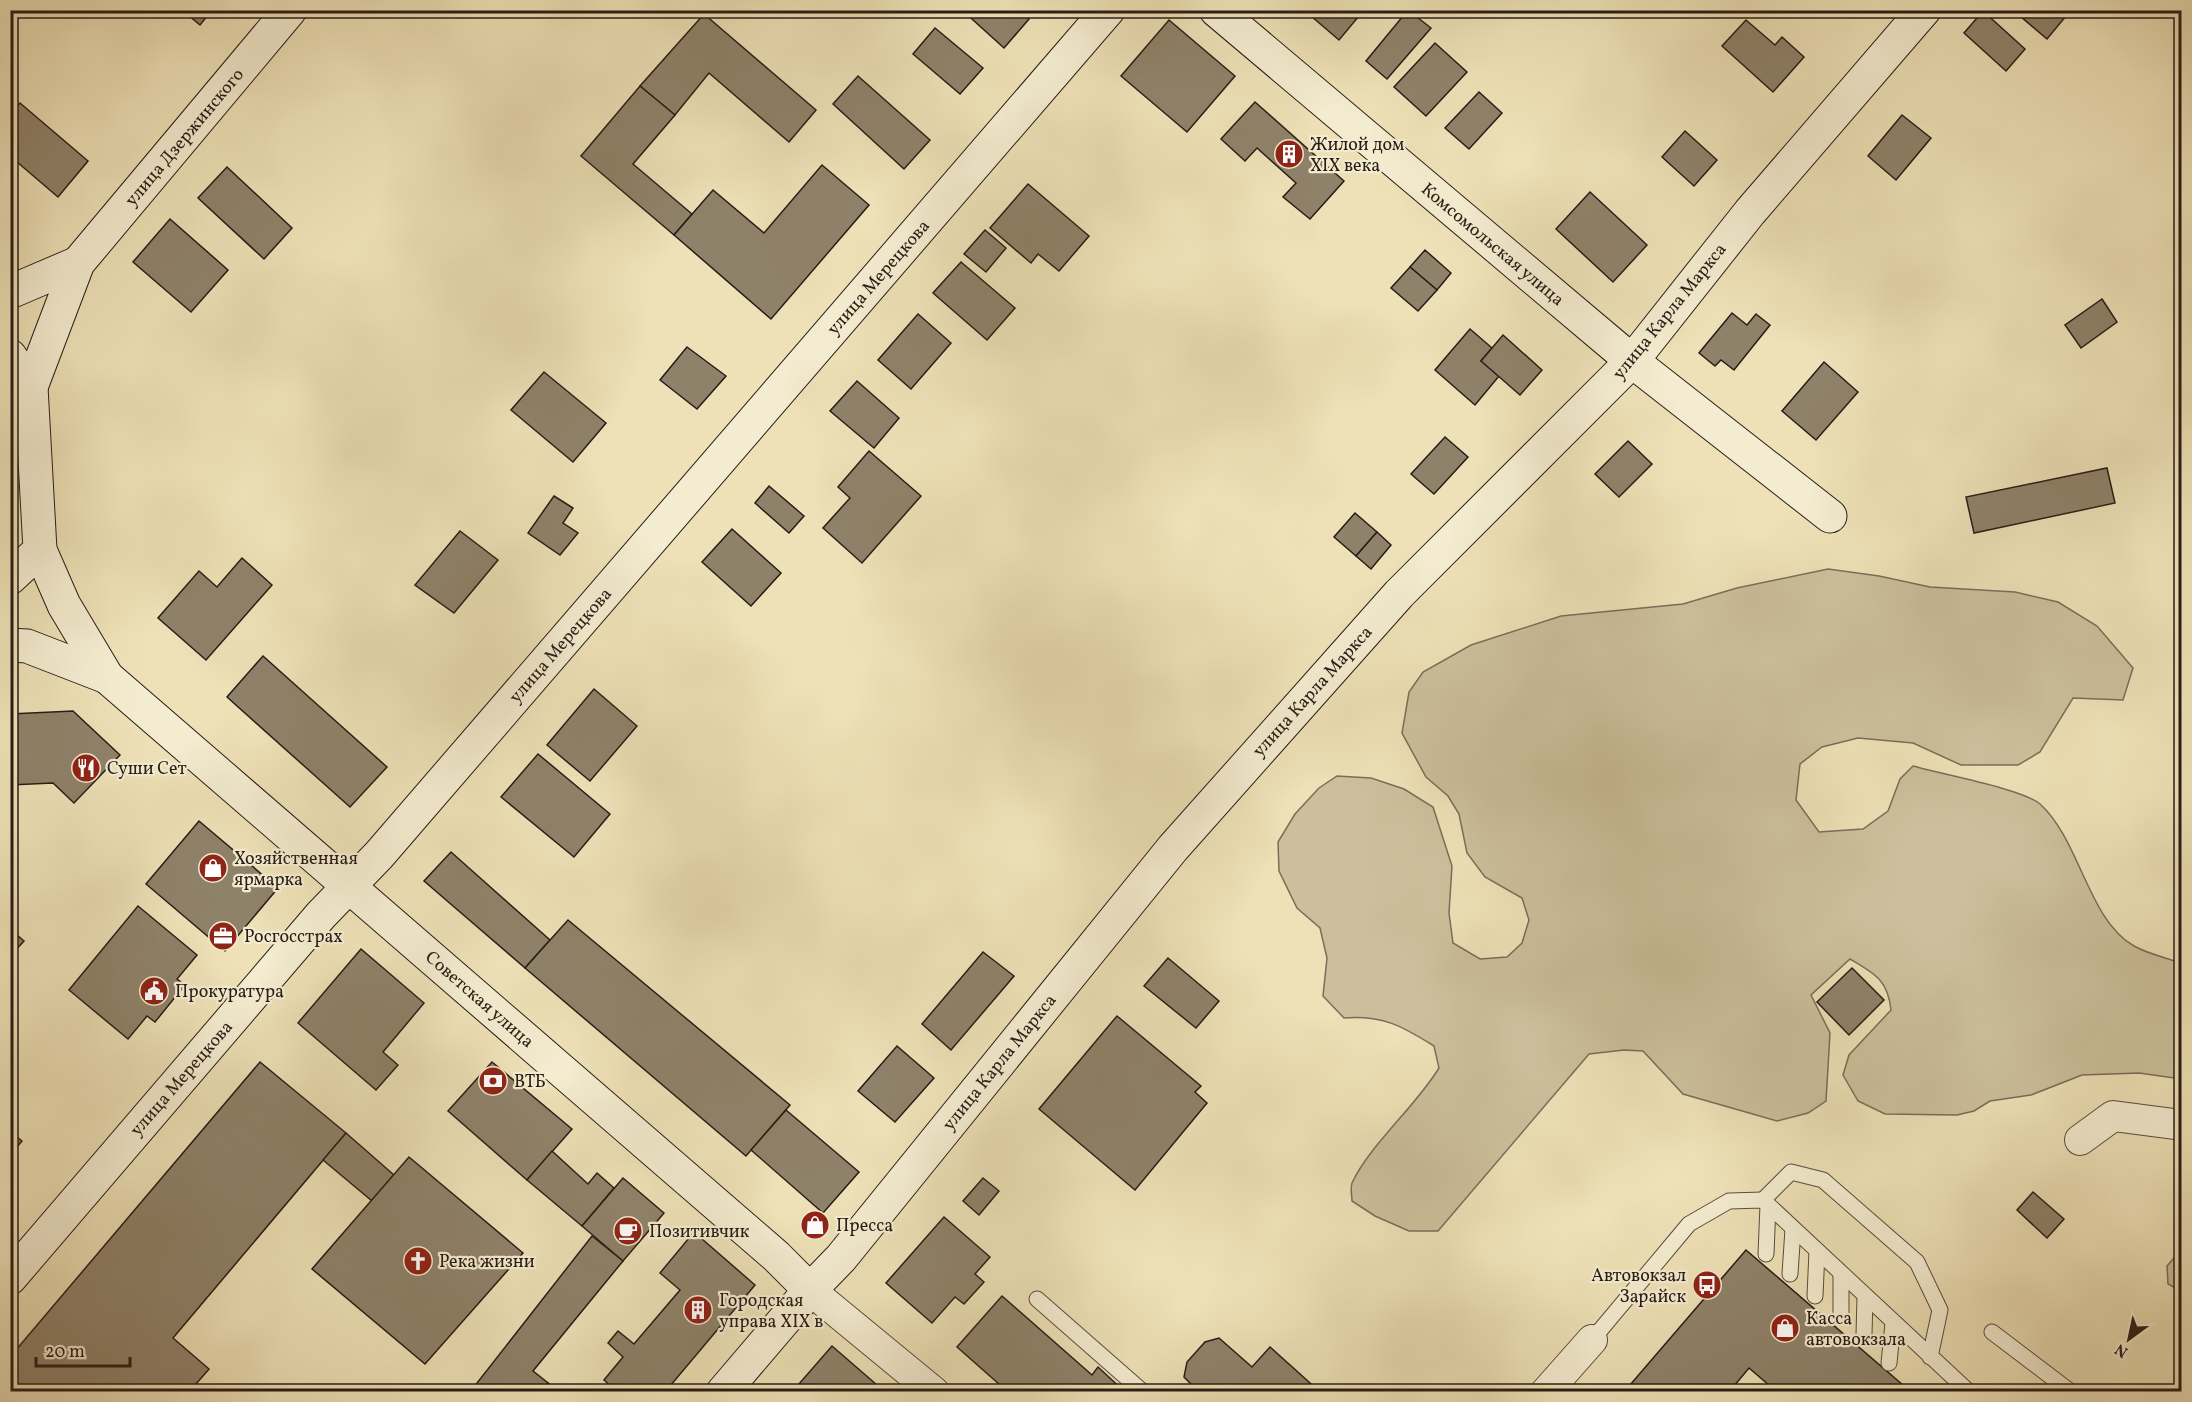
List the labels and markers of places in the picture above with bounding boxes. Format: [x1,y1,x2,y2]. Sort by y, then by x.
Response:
place label: Жилой дом XIX века [1310,133,1404,179]
building icon: Жилой дом XIX века [1273,138,1305,170]
restaurant icon: Суши Сет [70,752,102,784]
place label: Суши Сет [107,757,187,782]
place label: Хозяйственная ярмарка [234,847,358,893]
shop icon: Хозяйственная ярмарка [197,852,229,884]
office icon: Росгосстрах [207,920,239,952]
place label: Росгосстрах [244,925,343,950]
public building icon: Прокуратура [138,975,170,1007]
place label: Прокуратура [175,980,284,1005]
bank icon: ВТБ [477,1065,509,1097]
place label: ВТБ [514,1070,546,1095]
shop icon: Пресса [799,1209,831,1241]
place label: Пресса [836,1214,893,1239]
cafe icon: Позитивчик [612,1215,644,1247]
place label: Позитивчик [649,1220,750,1245]
church icon: Река жизни [402,1245,434,1277]
place label: Река жизни [439,1250,535,1275]
place label: Автовокзал Зарайск [1591,1264,1686,1310]
bus stop icon: Автовокзал Зарайск [1691,1269,1723,1301]
place label: Городская управа XIX в [719,1289,823,1335]
building icon: Городская управа XIX в [682,1294,714,1326]
place label: Касса автовокзала [1806,1307,1906,1353]
shop icon: Касса автовокзала [1769,1312,1801,1344]

